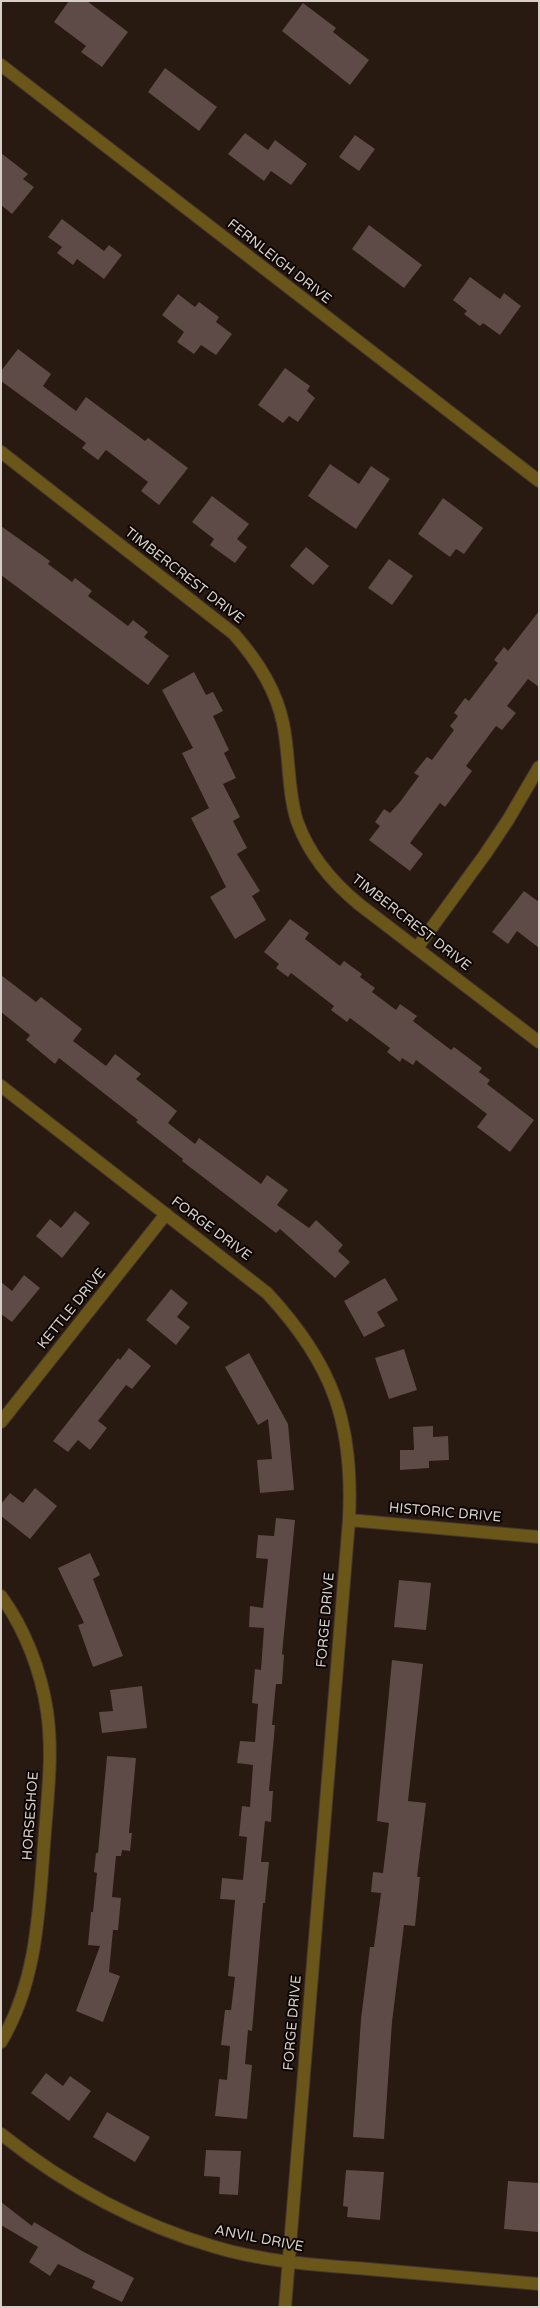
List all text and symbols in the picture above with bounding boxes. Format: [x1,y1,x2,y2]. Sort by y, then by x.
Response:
street label: FERNLEIGH DRIVE [224,216,334,308]
street label: TIMBERCREST DRIVE [121,524,247,628]
street label: TIMBERCREST DRIVE [348,871,474,975]
street label: FORGE DRIVE [168,1193,254,1265]
street label: KETTLE DRIVE [34,1265,110,1353]
street label: HISTORIC DRIVE [388,1500,502,1526]
street label: FORGE DRIVE [313,1572,339,1668]
street label: HORSESHOE [20,1771,42,1861]
street label: FORGE DRIVE [280,1975,306,2071]
street label: ANVIL DRIVE [213,2222,305,2256]

